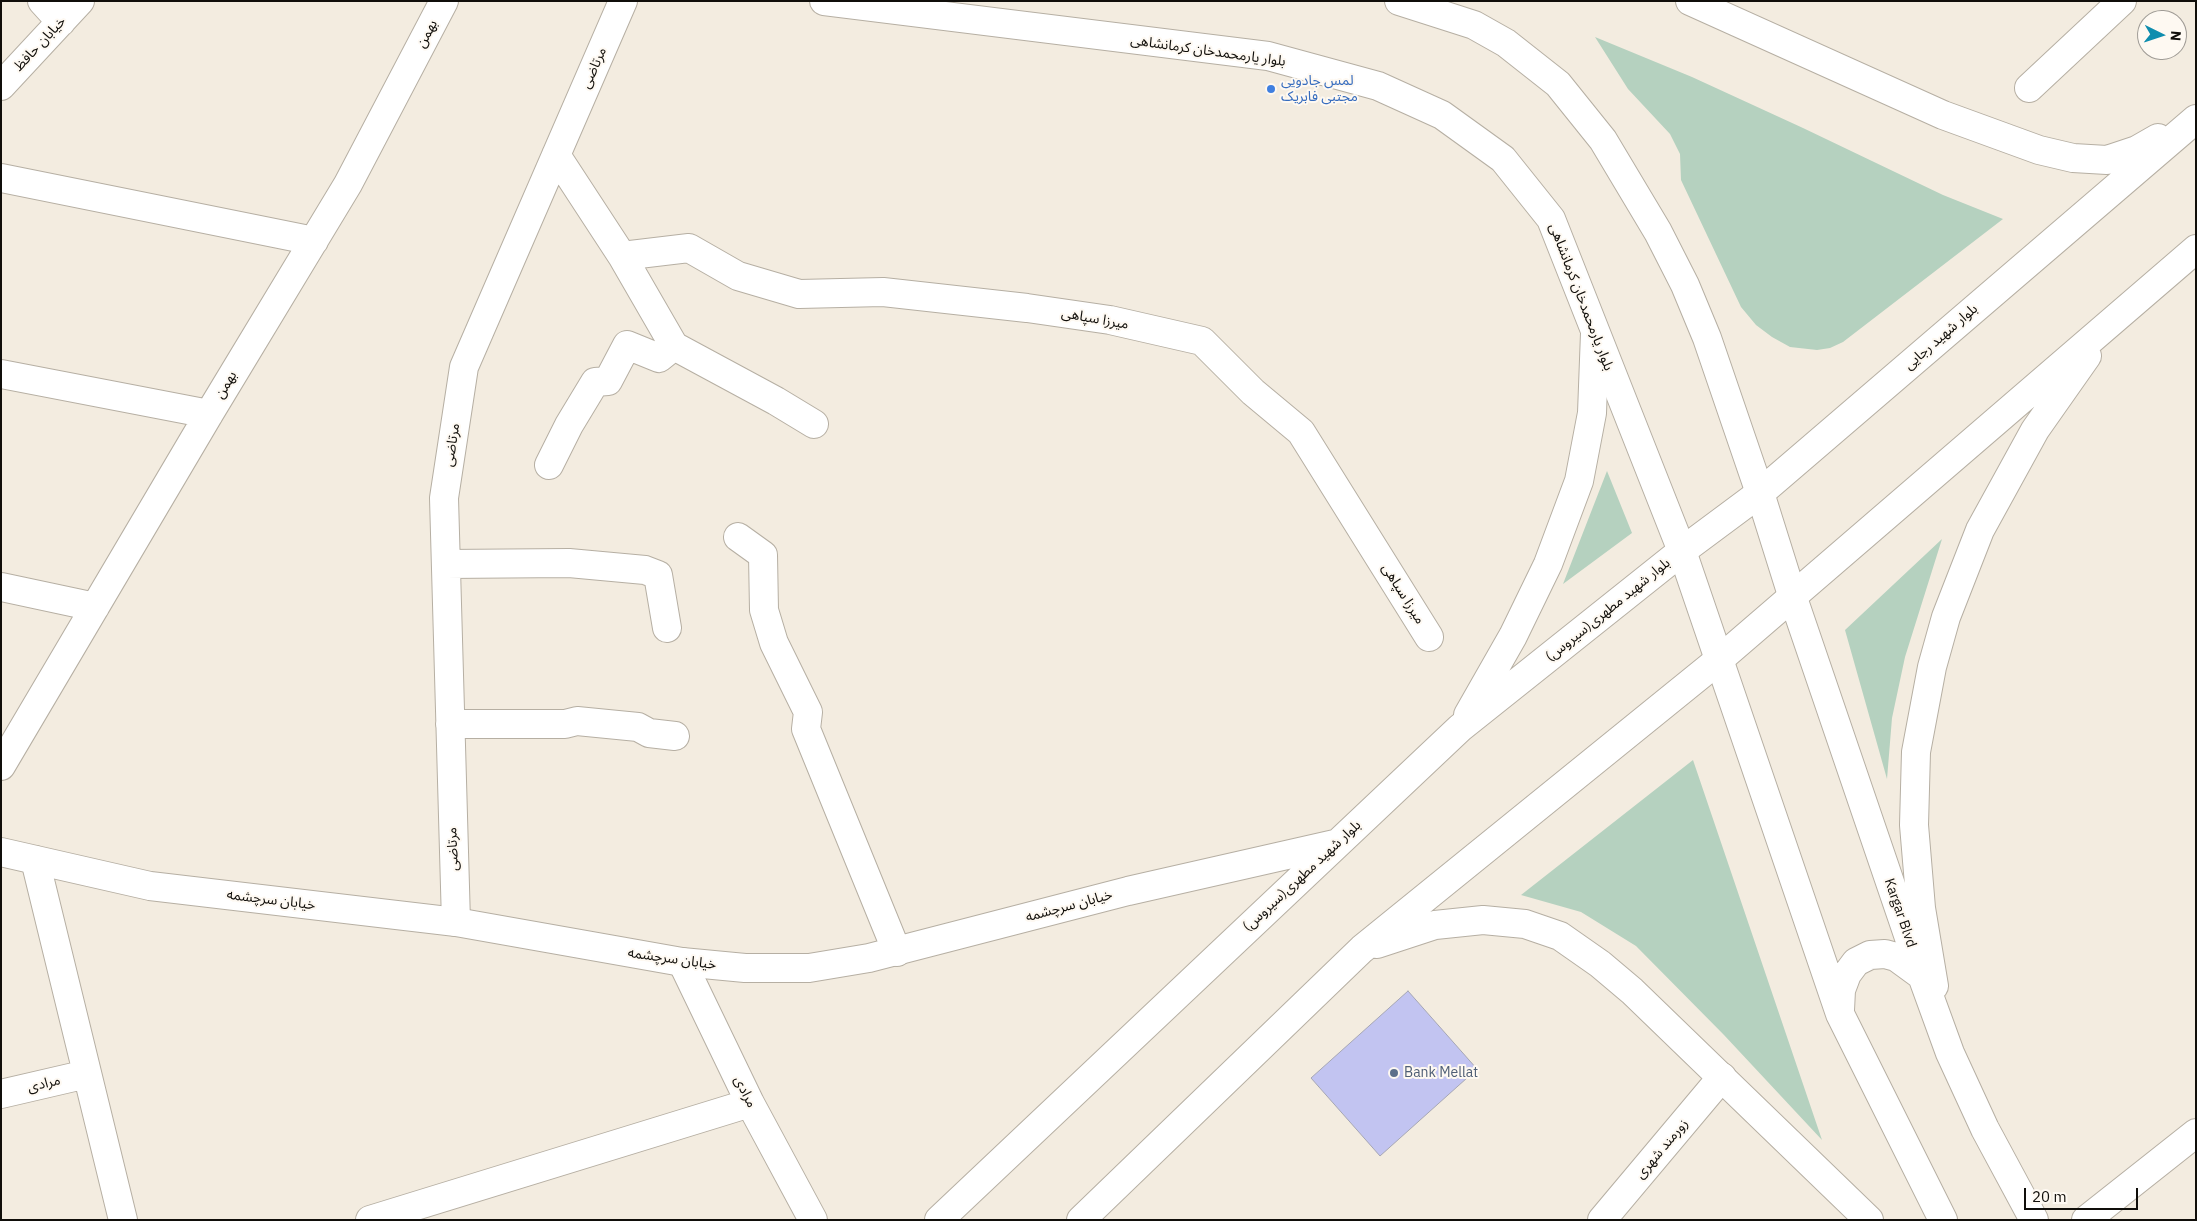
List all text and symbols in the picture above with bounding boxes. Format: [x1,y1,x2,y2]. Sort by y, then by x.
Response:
north arrow [2137,10,2187,60]
street label: خیابان حافظ [11,13,69,75]
street label: بهمن [413,17,441,51]
text: N [2167,30,2185,42]
street label: بلوار یارمحمدخان کرمانشاهی [1129,32,1287,70]
street label: مرتاضی [577,45,611,91]
place label: لمس جادویی مجتبی فابریک [1281,73,1358,105]
marker: لمس جادویی مجتبی فابریک [1265,83,1277,95]
street label: بلوار یارمحمدخان کرمانشاهی [1545,221,1617,373]
street label: بلوار شهید رجایی [1901,301,1981,373]
street label: میرزا سپاهی [1060,305,1130,333]
street label: بهمن [211,368,241,402]
street label: مرتاضی [440,422,464,468]
street label: بلوار شهید مطهری(سیروس) [1542,555,1674,665]
street label: میرزا سپاهی [1378,561,1428,627]
street label: بلوار شهید مطهری(سیروس) [1239,817,1365,935]
street label: مرتاضی [444,827,462,871]
street label: Kargar Blvd [1880,876,1920,950]
street label: خیابان سرچشمه [226,886,316,914]
street label: خیابان سرچشمه [1024,886,1114,926]
street label: خیابان سرچشمه [627,944,717,974]
place label: Bank Mellat [1404,1065,1478,1081]
marker: Bank Mellat [1388,1067,1400,1079]
street label: مرادی [26,1072,62,1096]
street label: مرادی [730,1073,760,1111]
street label: زورمند شهری [1632,1116,1692,1182]
scale bar [2027,1178,2141,1210]
text: 20 m [2032,1187,2067,1206]

